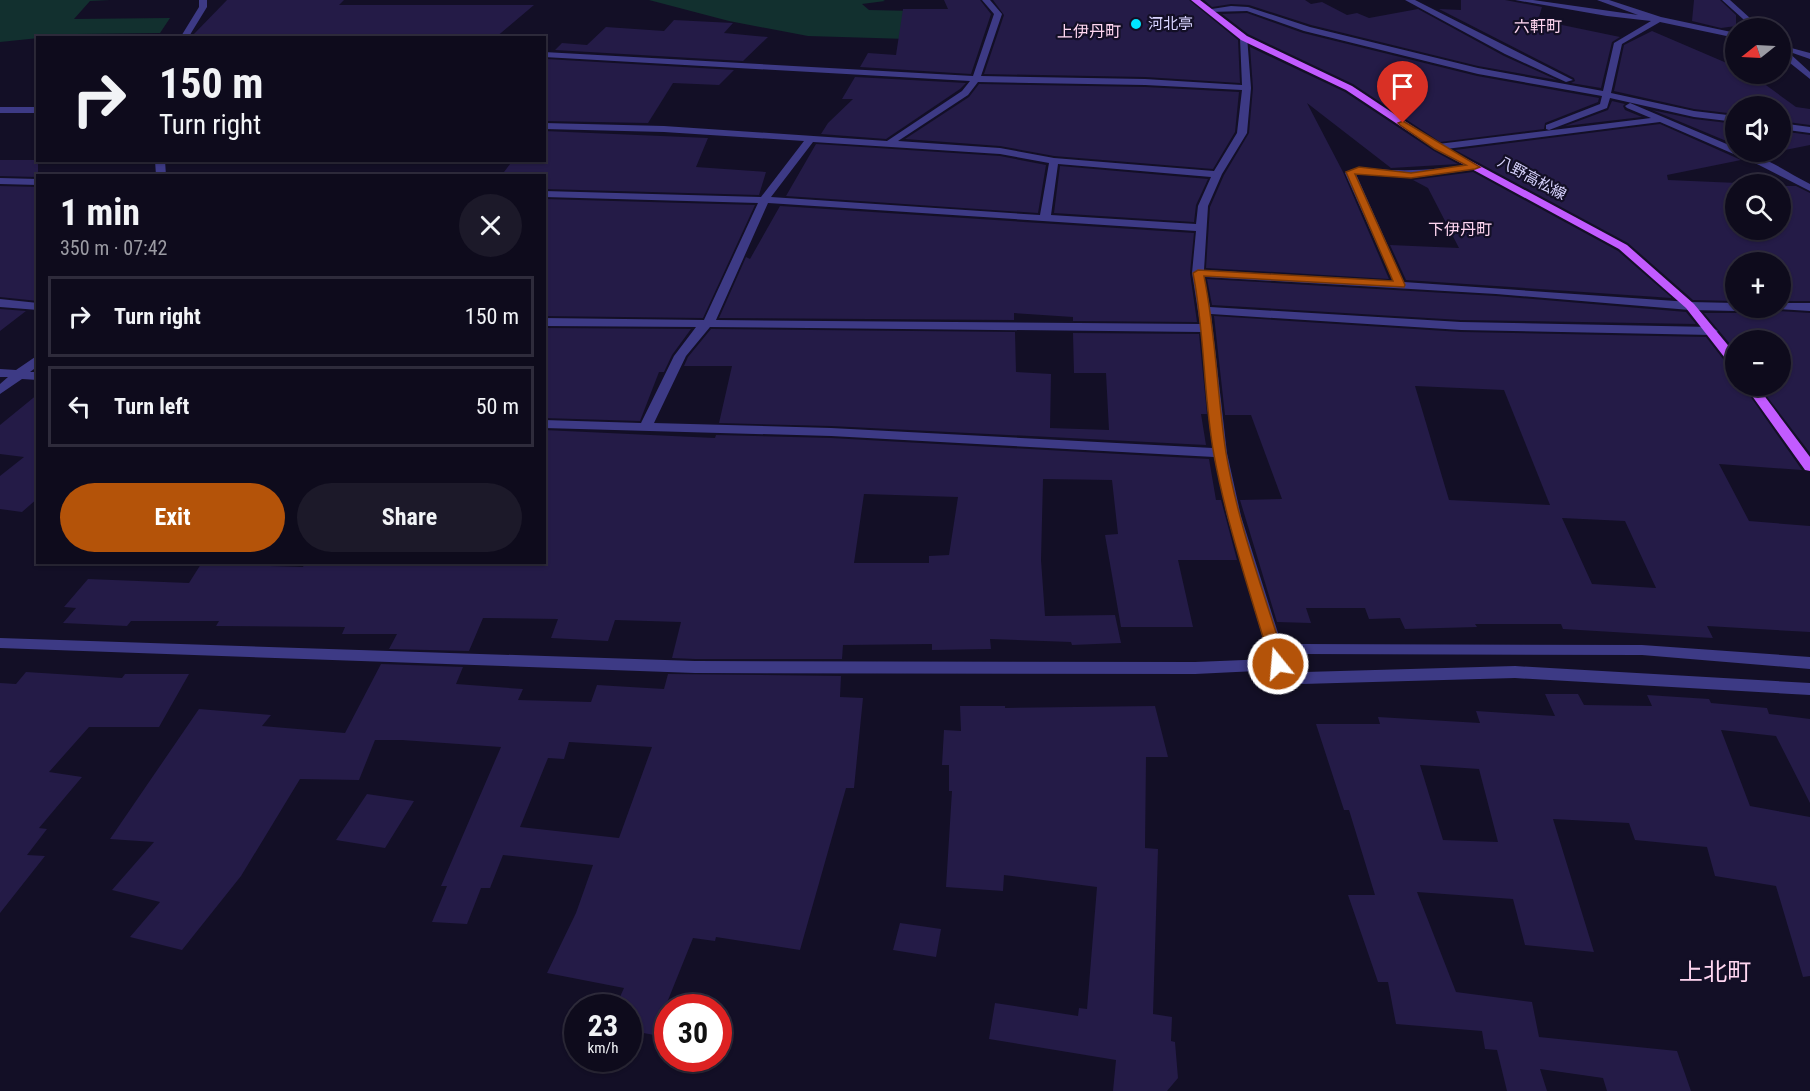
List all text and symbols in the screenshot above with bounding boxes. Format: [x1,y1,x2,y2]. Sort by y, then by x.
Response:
place label: 河北亭 [1148,15,1193,33]
marker: 河北亭 [1129,17,1143,31]
district label: 六軒町 [1514,17,1562,36]
north arrow [1725,18,1791,84]
map controls [1725,18,1791,396]
district label: 上伊丹町 [1057,22,1121,41]
text: 150 m [159,59,264,108]
icon: right [60,60,138,138]
pin [1377,61,1428,123]
icon: arrive [1386,70,1419,103]
button: sound [1725,96,1791,162]
text: Turn right [159,109,261,141]
street label: 八野高松線 [1495,152,1569,204]
button: search [1725,174,1791,240]
text: 1 min [60,192,140,234]
button: close [459,194,522,257]
district label: 下伊丹町 [1428,220,1492,239]
text: 350 m · 07:42 [60,236,167,260]
button: + [1725,252,1791,318]
icon: right [63,300,96,333]
text: Turn right [114,304,201,329]
text: 150 m [465,304,519,329]
button: − [1725,330,1791,396]
icon: left [63,390,96,423]
text: Turn left [114,394,189,419]
text: 50 m [476,394,519,419]
button: Exit [60,483,285,552]
button: Share [297,483,522,552]
position arrow [1246,632,1310,696]
district label: 上北町 [1679,958,1751,986]
speed limit sign: 30 [654,994,732,1072]
text: 23 [588,1008,618,1043]
text: km/h [588,1039,618,1057]

